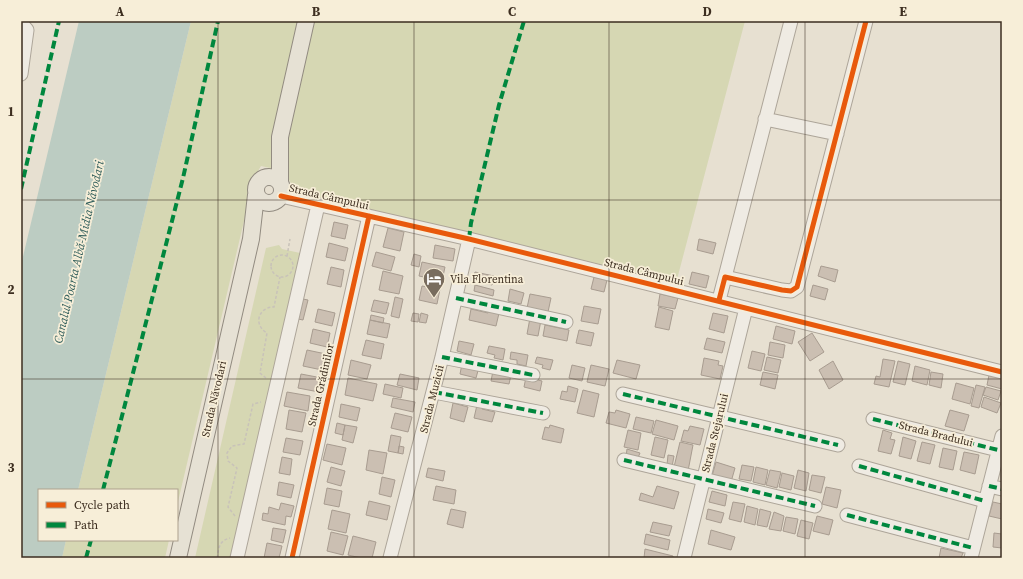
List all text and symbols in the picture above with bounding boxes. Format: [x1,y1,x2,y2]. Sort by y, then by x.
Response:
text: A [116,3,125,20]
text: B [312,3,321,20]
text: C [508,3,516,20]
text: D [702,3,712,20]
text: E [899,3,907,20]
text: 1 [7,103,15,120]
water label: Canalul Poarta Albă-Midia Năvodari [50,159,108,345]
street label: Strada Câmpului [288,181,370,213]
street label: Strada Câmpului [603,255,685,289]
hotel icon: Vila Florentina [421,266,447,299]
place label: Vila Florentina [450,272,524,287]
text: 2 [7,281,15,298]
street label: Strada Grădinilor [304,342,338,428]
street label: Strada Năvodari [198,359,230,439]
street label: Strada Muzicii [416,363,448,435]
street label: Strada Stejarului [698,392,732,474]
street label: Strada Bradului [897,418,975,450]
text: 3 [7,459,15,476]
legend [38,489,178,541]
text: Cycle path [74,497,130,513]
text: Path [74,517,98,533]

